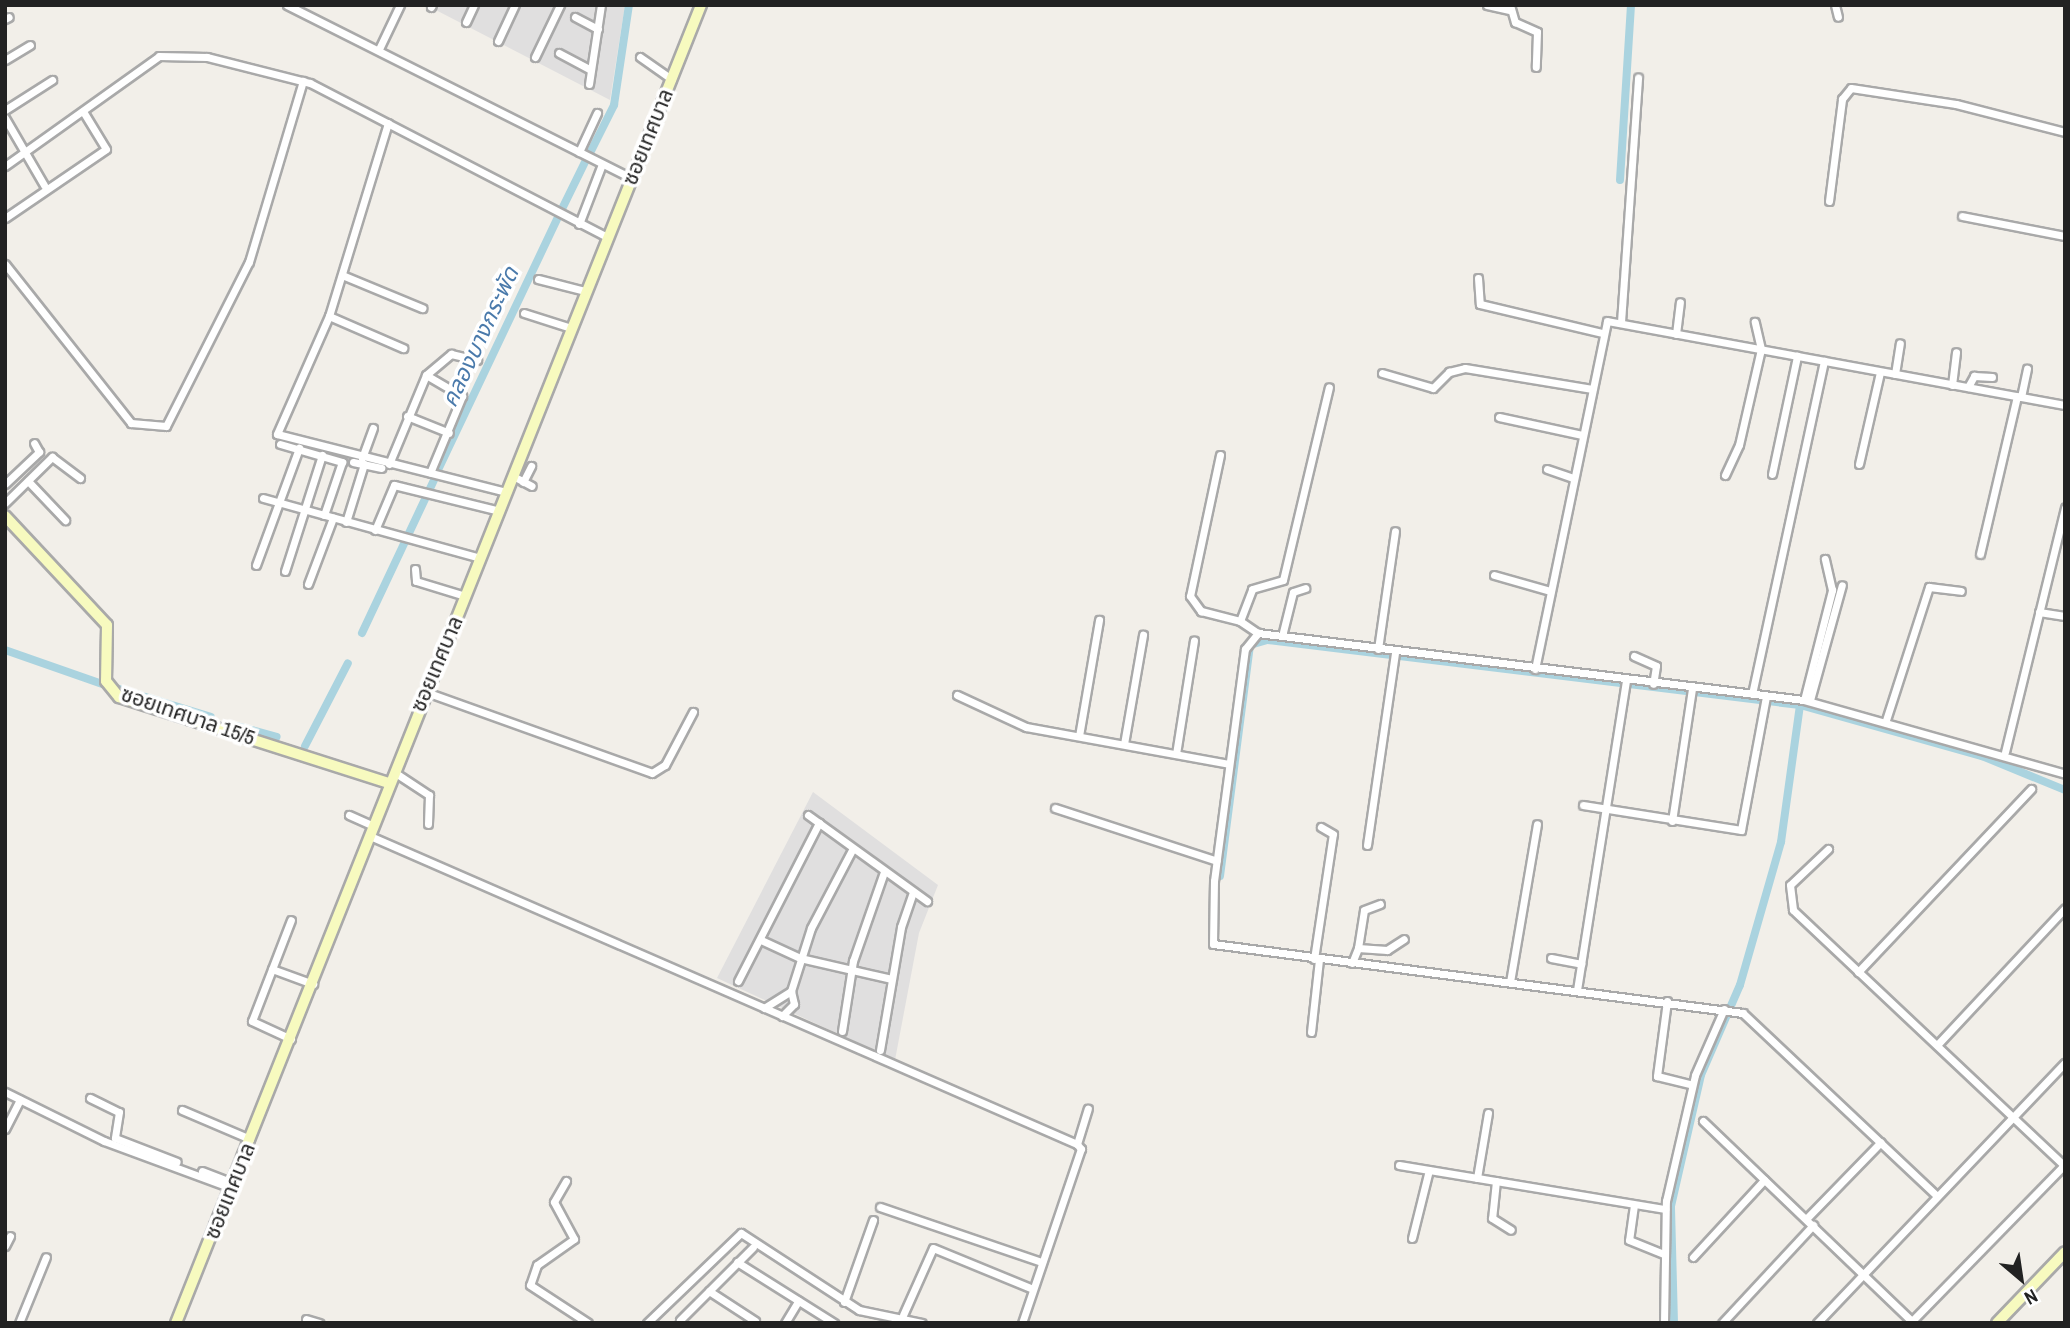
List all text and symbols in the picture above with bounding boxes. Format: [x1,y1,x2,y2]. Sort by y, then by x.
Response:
street label: ซอยเทศบาล [617,85,679,189]
water label: คลองบางกระพัด [436,263,524,411]
street label: ซอยเทศบาล [406,612,468,716]
street label: ซอยเทศบาล 15/5 [118,681,258,751]
street label: ซอยเทศบาล [199,1139,261,1243]
north arrow [1986,1244,2056,1314]
text: N [2020,1283,2042,1311]

